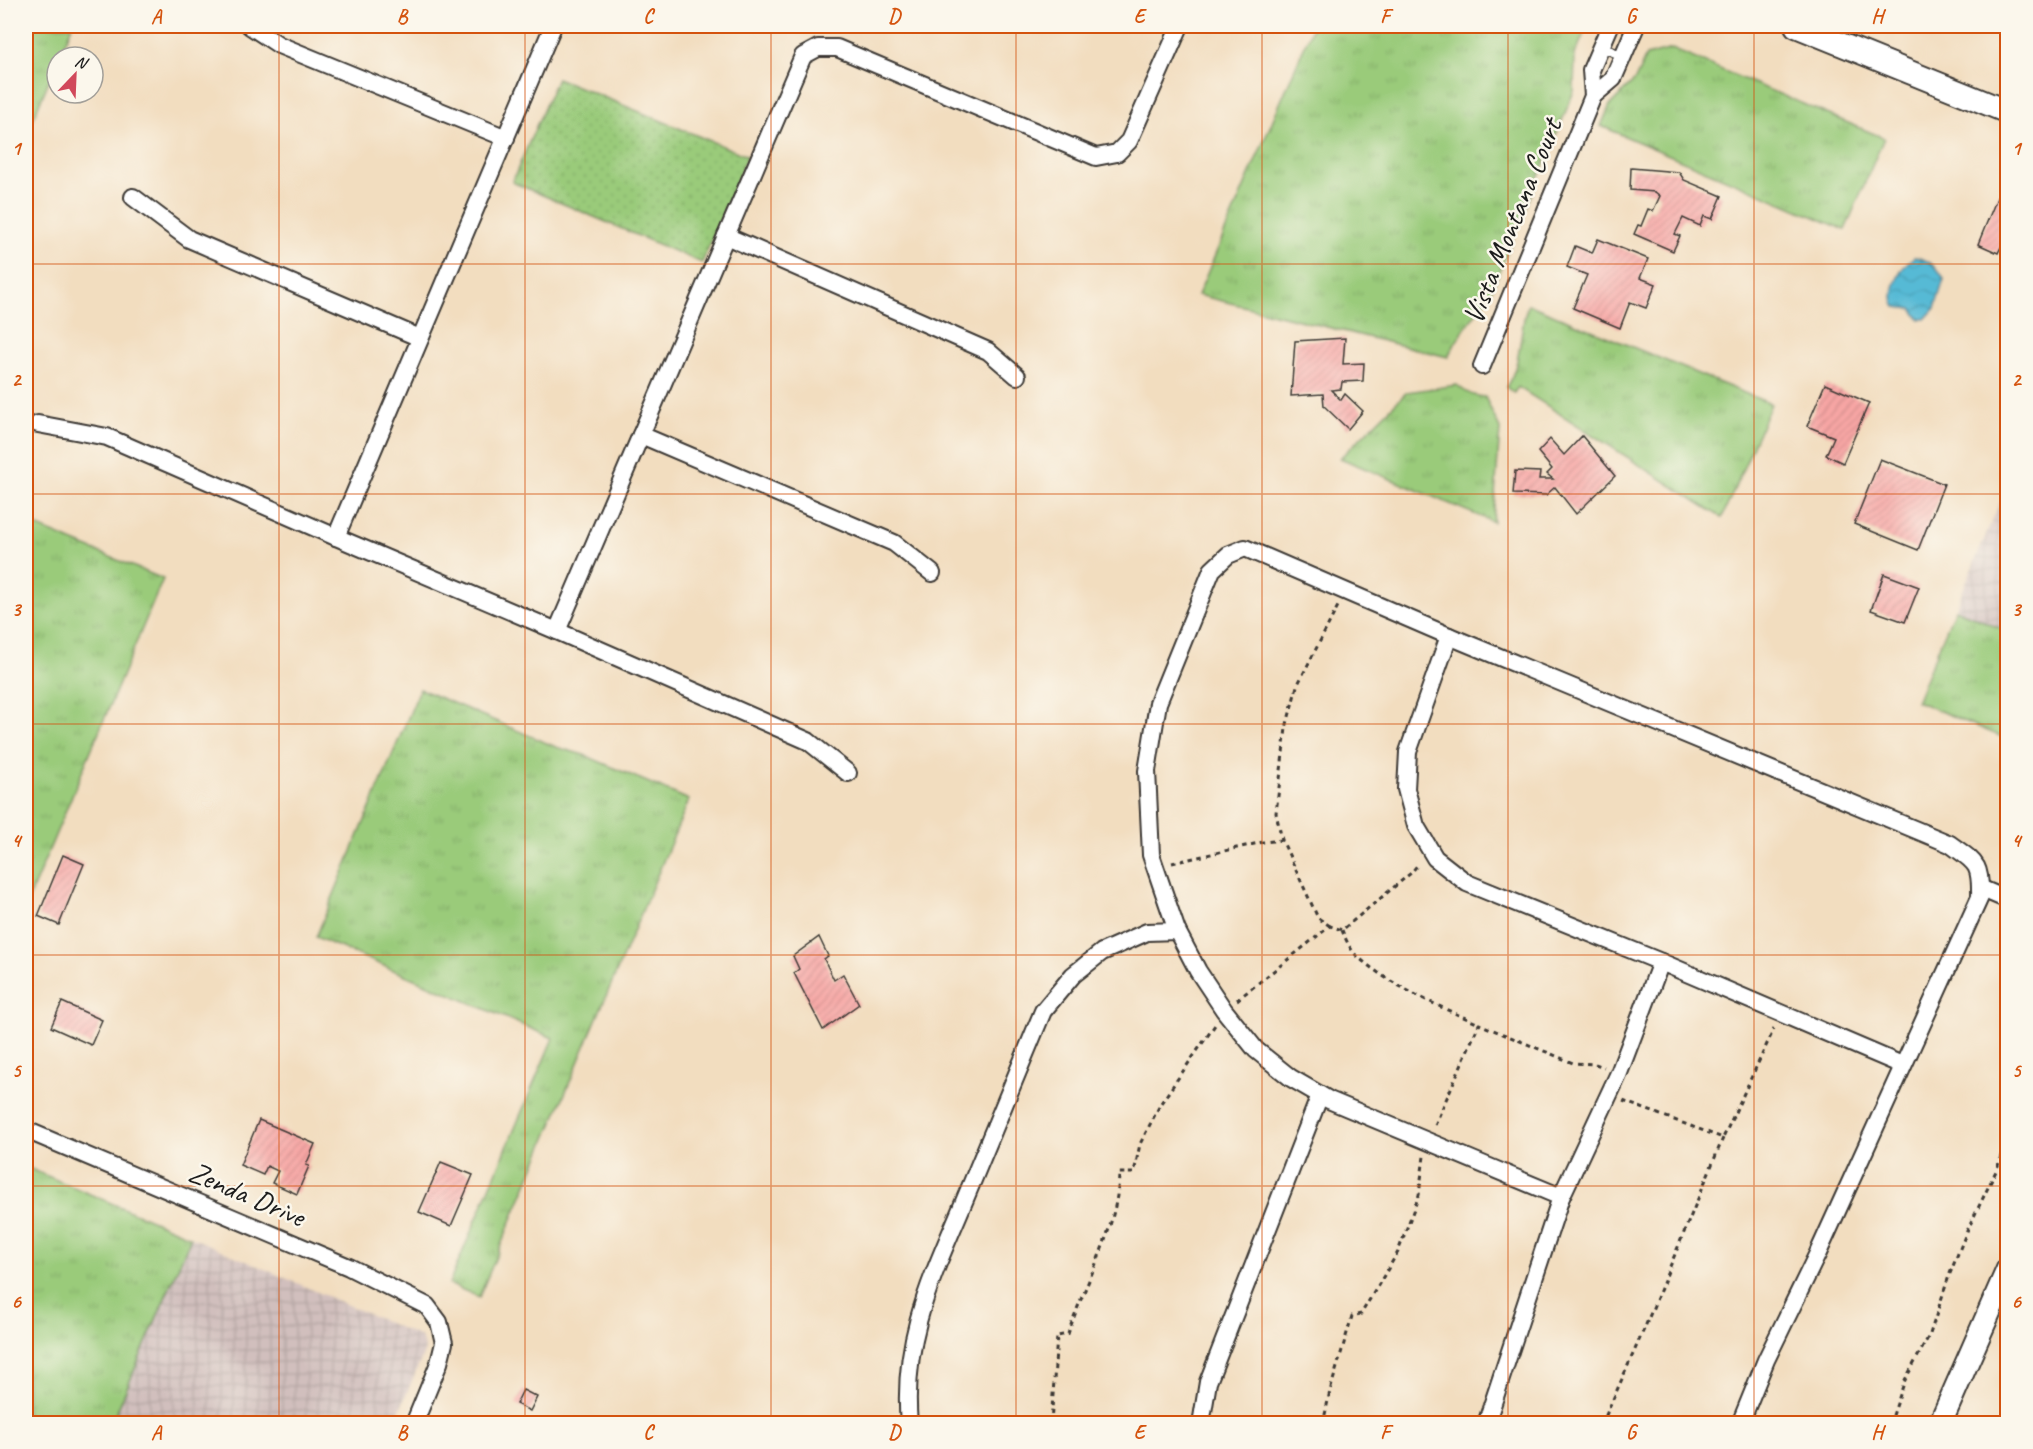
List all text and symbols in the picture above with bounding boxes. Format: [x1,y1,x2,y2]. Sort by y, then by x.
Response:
text: A [151,4,163,29]
text: B [397,4,409,29]
text: C [643,4,655,29]
text: D [888,4,902,29]
text: E [1134,4,1148,29]
text: F [1380,4,1394,29]
text: G [1626,4,1639,29]
text: H [1871,4,1886,29]
north arrow [45,45,105,105]
text: N [72,51,92,74]
street label: Vista Montana Court [1454,110,1572,329]
text: 1 [12,136,23,161]
text: 1 [2012,136,2023,161]
text: 2 [12,367,23,392]
text: 2 [2012,367,2023,392]
text: 3 [12,597,23,622]
text: 3 [2012,597,2023,622]
text: 4 [12,828,24,853]
text: 4 [2012,828,2024,853]
text: 5 [12,1058,23,1083]
text: 5 [2012,1058,2023,1083]
street label: Zenda Drive [183,1153,313,1236]
text: 6 [11,1289,22,1314]
text: 6 [2011,1289,2022,1314]
text: A [151,1420,163,1445]
text: B [397,1420,409,1445]
text: C [643,1420,655,1445]
text: D [888,1420,902,1445]
text: E [1134,1420,1148,1445]
text: F [1380,1420,1394,1445]
text: G [1626,1420,1639,1445]
text: H [1871,1420,1886,1445]

